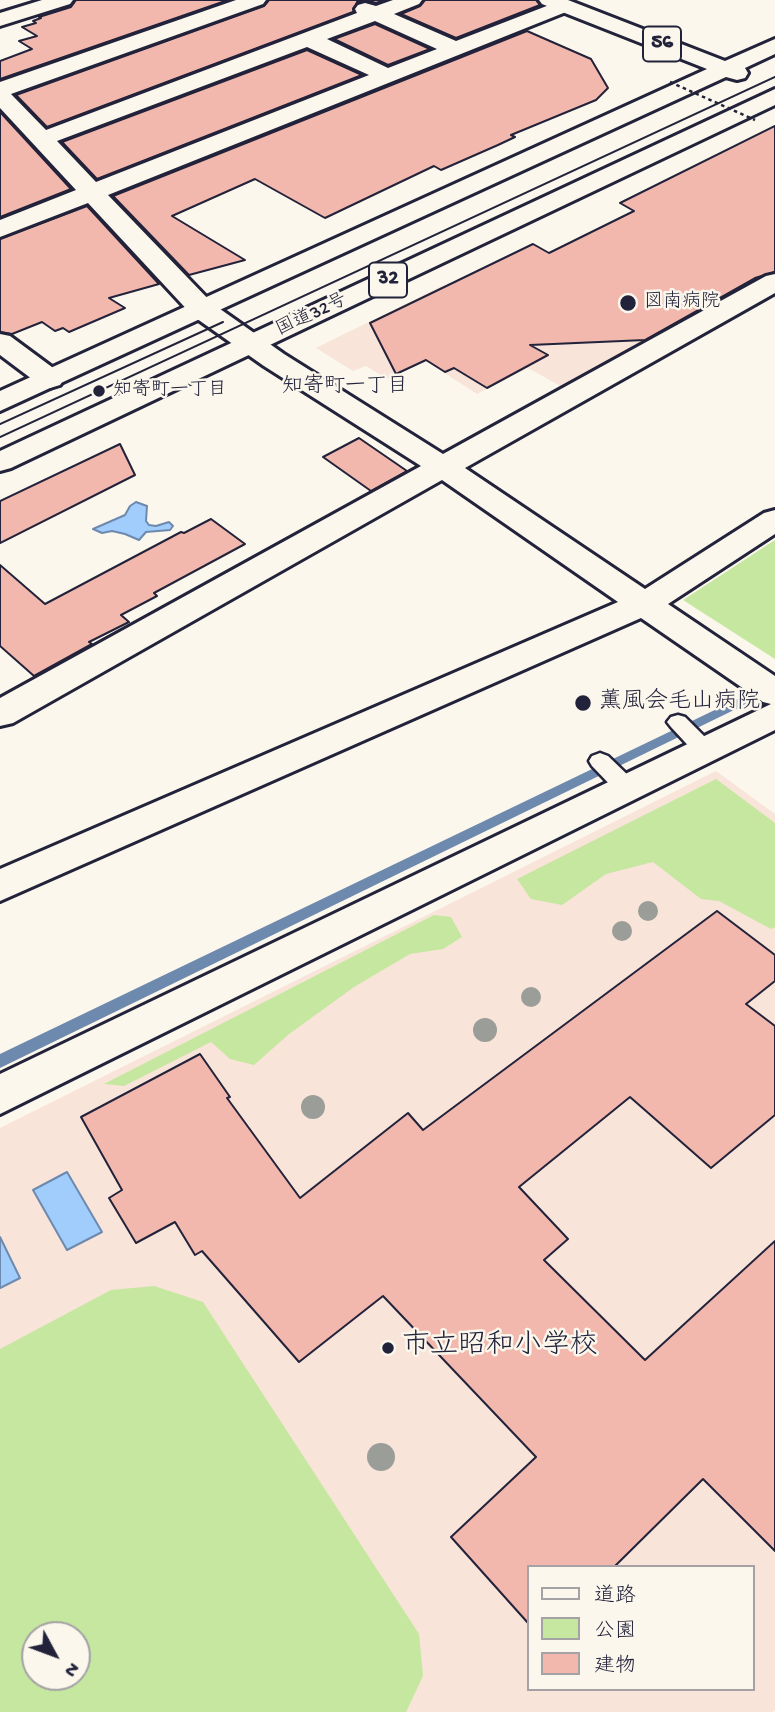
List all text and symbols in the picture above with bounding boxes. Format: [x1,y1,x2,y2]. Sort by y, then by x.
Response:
road number: 56 [643,26,681,61]
road number: 32 [369,262,407,298]
street label: 国道32号 [273,290,351,342]
place label: 図南病院 [644,292,720,314]
marker: 図南病院 [618,293,638,313]
district label: 知寄町一丁目 [282,375,408,401]
place label: 知寄町一丁目 [113,380,227,402]
marker: 知寄町一丁目 [91,383,107,399]
place label: 薫風会毛山病院 [599,689,760,717]
marker: 薫風会毛山病院 [573,693,593,713]
place label: 市立昭和小学校 [402,1331,598,1365]
marker: 市立昭和小学校 [380,1340,396,1356]
legend [526,1565,754,1691]
text: 道路 [594,1585,636,1610]
text: 公園 [594,1620,636,1645]
north arrow [21,1621,91,1691]
text: 建物 [594,1655,636,1680]
text: N [58,1657,83,1681]

